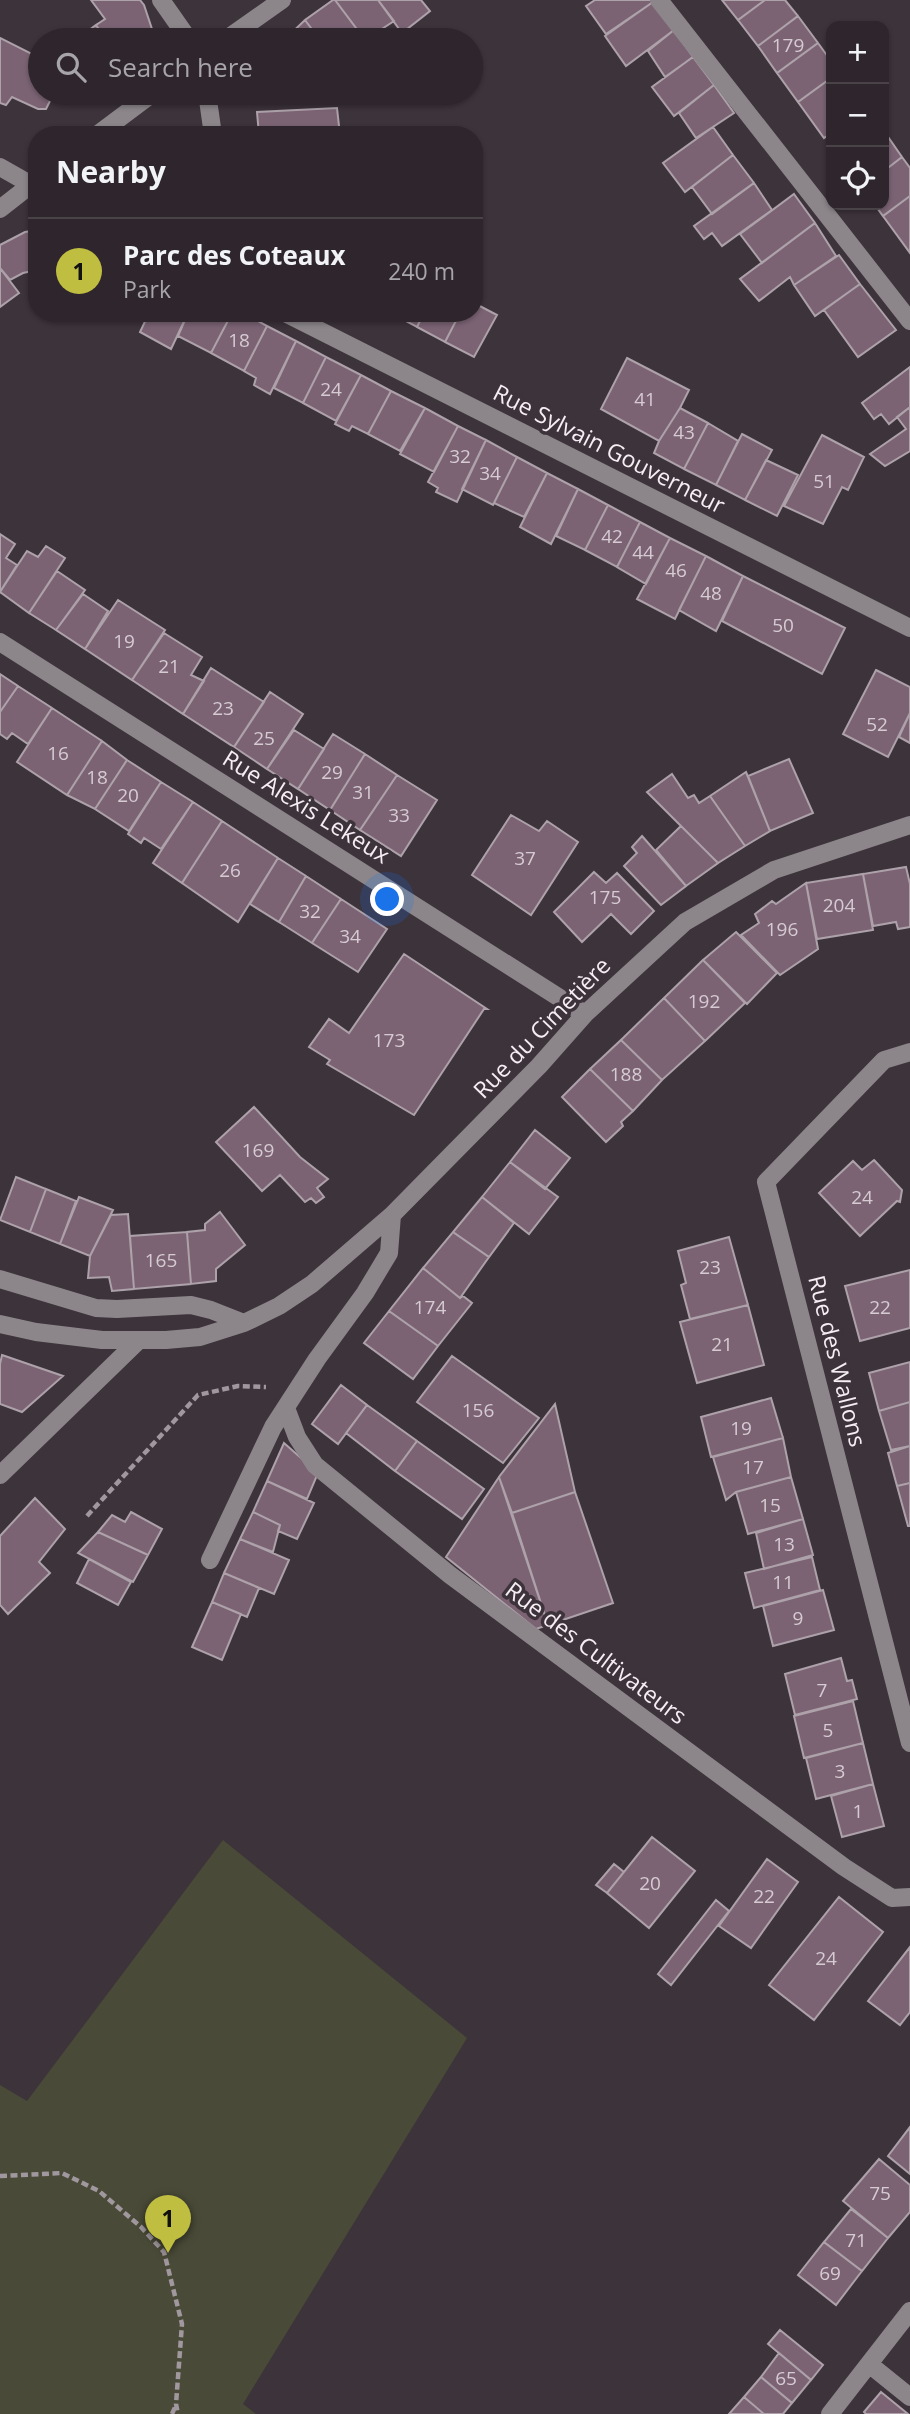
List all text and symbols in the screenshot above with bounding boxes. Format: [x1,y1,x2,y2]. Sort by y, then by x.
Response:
map controls [826,21,889,210]
button: + [826,21,889,84]
search box [28,28,483,105]
house number: 179 [772,32,804,58]
icon: search [52,48,90,86]
text: Search here [108,49,253,85]
button: − [826,84,889,147]
button: locate [826,147,889,210]
text: Nearby [56,151,166,192]
text: Parc des Coteaux [123,237,346,273]
text: 1 [72,255,86,287]
text: 240 m [388,255,455,287]
text: Park [123,273,171,305]
house number: 18 [228,327,250,353]
house number: 24 [320,376,342,402]
street label: Rue Sylvain Gouverneur [488,376,731,521]
house number: 41 [634,386,656,412]
house number: 43 [673,419,695,445]
house number: 32 [449,443,471,469]
house number: 34 [479,460,501,486]
house number: 51 [813,468,835,494]
house number: 42 [601,523,623,549]
house number: 44 [632,539,654,565]
house number: 46 [665,557,687,583]
house number: 48 [700,580,722,606]
house number: 50 [772,612,794,638]
house number: 19 [113,628,135,654]
house number: 21 [158,653,180,679]
house number: 23 [212,695,234,721]
house number: 52 [866,711,888,737]
house number: 25 [253,725,275,751]
house number: 16 [47,740,69,766]
street label: Rue Alexis Lekeux [217,742,396,870]
house number: 29 [321,759,343,785]
house number: 18 [86,764,108,790]
house number: 31 [352,779,374,805]
house number: 20 [117,782,139,808]
house number: 33 [388,802,410,828]
house number: 37 [514,845,536,871]
house number: 26 [219,857,241,883]
your location [370,882,404,916]
house number: 175 [589,884,621,910]
house number: 204 [823,892,855,918]
house number: 32 [299,898,321,924]
house number: 196 [766,916,798,942]
house number: 34 [339,923,361,949]
street label: Rue du Cimetière [465,950,617,1105]
house number: 192 [688,988,720,1014]
house number: 173 [373,1027,405,1053]
house number: 188 [610,1061,642,1087]
house number: 169 [242,1137,274,1163]
house number: 24 [851,1184,873,1210]
house number: 165 [145,1247,177,1273]
house number: 23 [699,1254,721,1280]
street label: Rue des Wallons [801,1272,875,1450]
house number: 174 [414,1294,446,1320]
house number: 22 [869,1294,891,1320]
house number: 21 [711,1331,733,1357]
house number: 156 [462,1397,494,1423]
house number: 19 [730,1415,752,1441]
house number: 17 [742,1454,764,1480]
house number: 15 [759,1492,781,1518]
house number: 13 [773,1531,795,1557]
house number: 11 [772,1569,794,1595]
street label: Rue des Cultivateurs [499,1573,694,1731]
house number: 9 [793,1605,803,1631]
house number: 7 [817,1677,827,1703]
house number: 5 [823,1717,833,1743]
house number: 3 [835,1758,845,1784]
house number: 1 [853,1798,863,1824]
house number: 20 [639,1870,661,1896]
house number: 22 [753,1883,775,1909]
house number: 24 [815,1945,837,1971]
house number: 75 [869,2180,891,2206]
pin: 1 [145,2195,191,2253]
house number: 71 [845,2227,867,2253]
house number: 69 [819,2260,841,2286]
house number: 65 [775,2365,797,2391]

